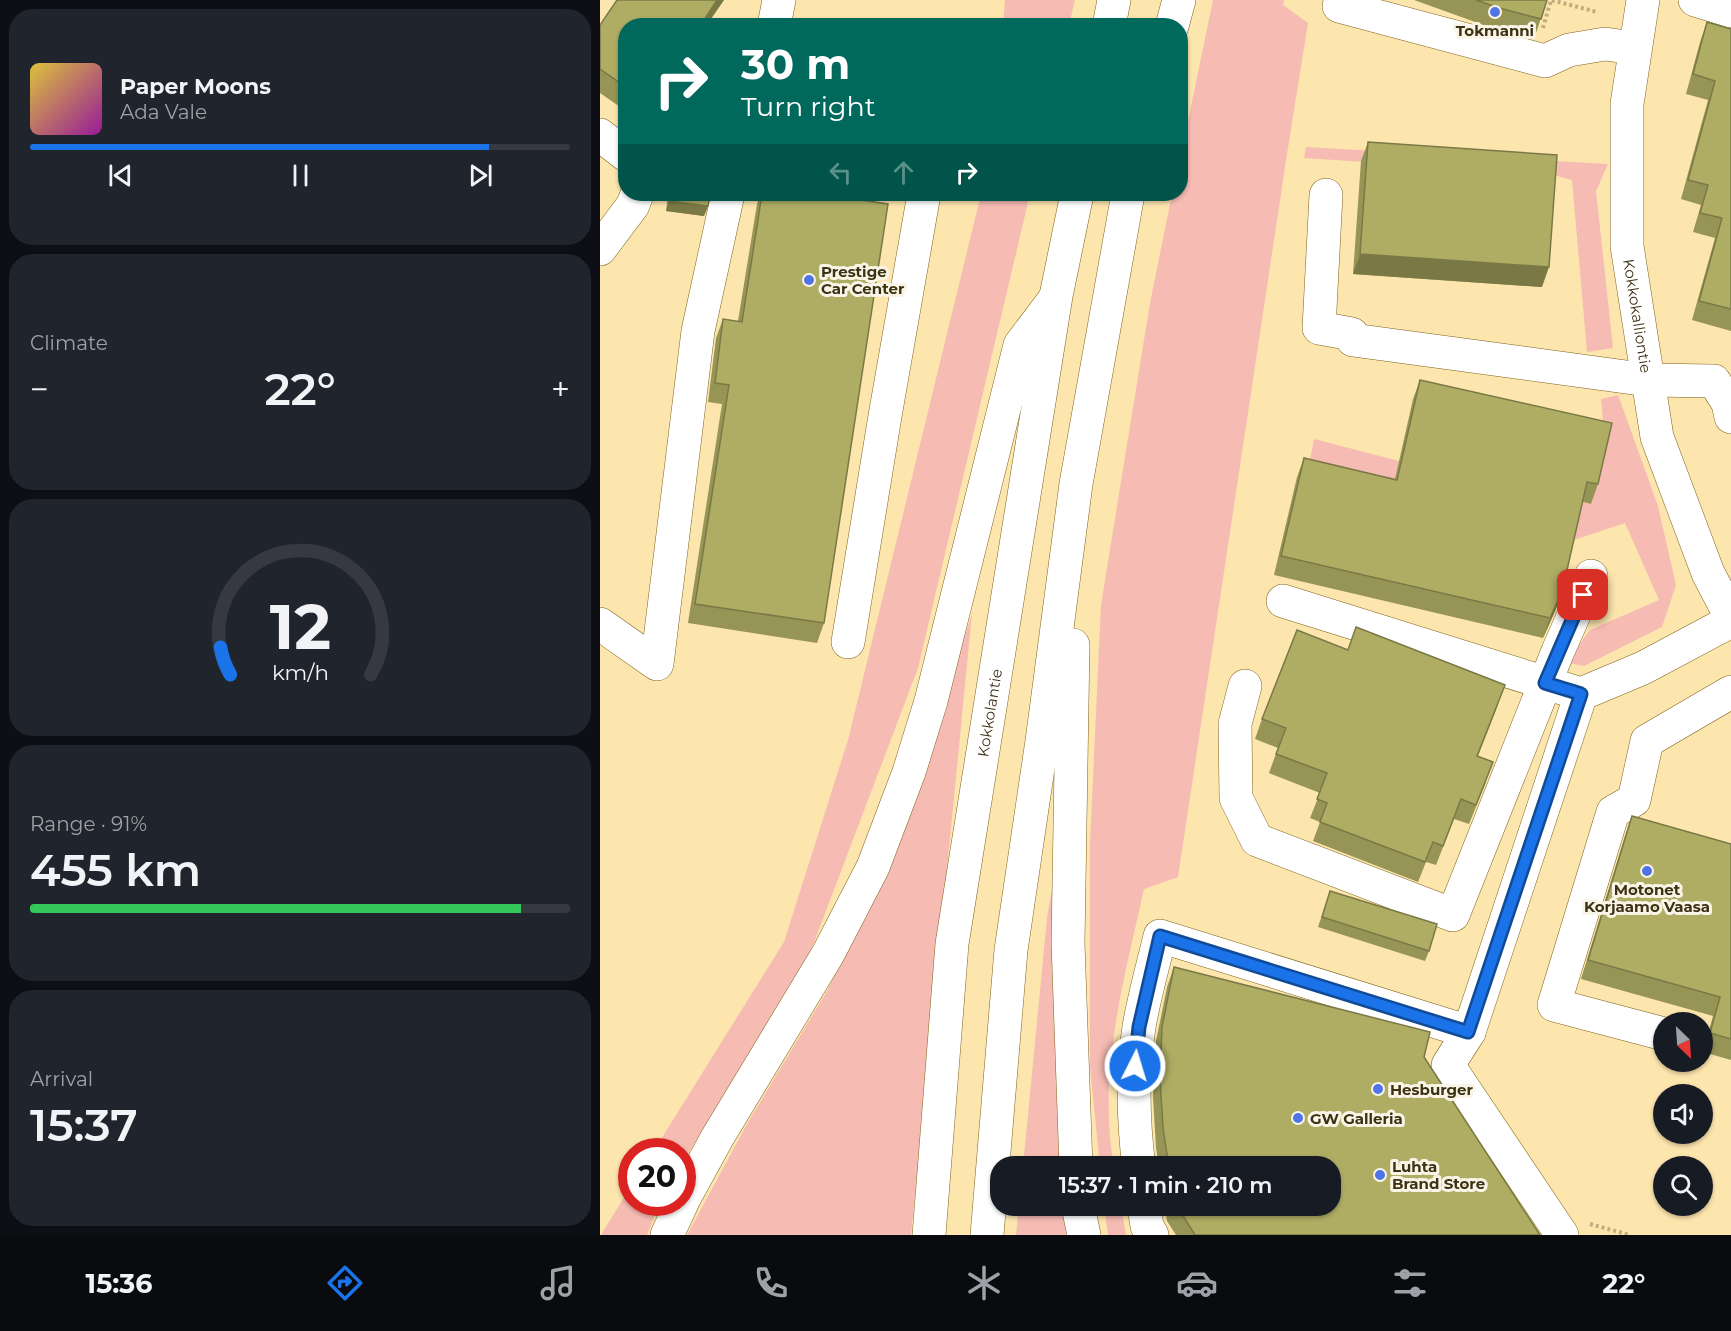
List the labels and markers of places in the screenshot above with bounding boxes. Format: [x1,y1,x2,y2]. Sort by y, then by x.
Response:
marker: Tokmanni [1488,5,1502,19]
place label: Tokmanni [1456,21,1534,40]
place label: Prestige Car Center [821,262,905,298]
marker: Prestige Car Center [802,273,816,287]
pin [1557,569,1608,620]
marker: Motonet Korjaamo Vaasa [1640,864,1654,878]
place label: Motonet Korjaamo Vaasa [1584,880,1710,916]
place label: Hesburger [1390,1080,1474,1099]
marker: Hesburger [1371,1082,1385,1096]
place label: GW Galleria [1310,1109,1403,1128]
marker: GW Galleria [1291,1111,1305,1125]
place label: Luhta Brand Store [1392,1157,1485,1193]
marker: Luhta Brand Store [1373,1168,1387,1182]

